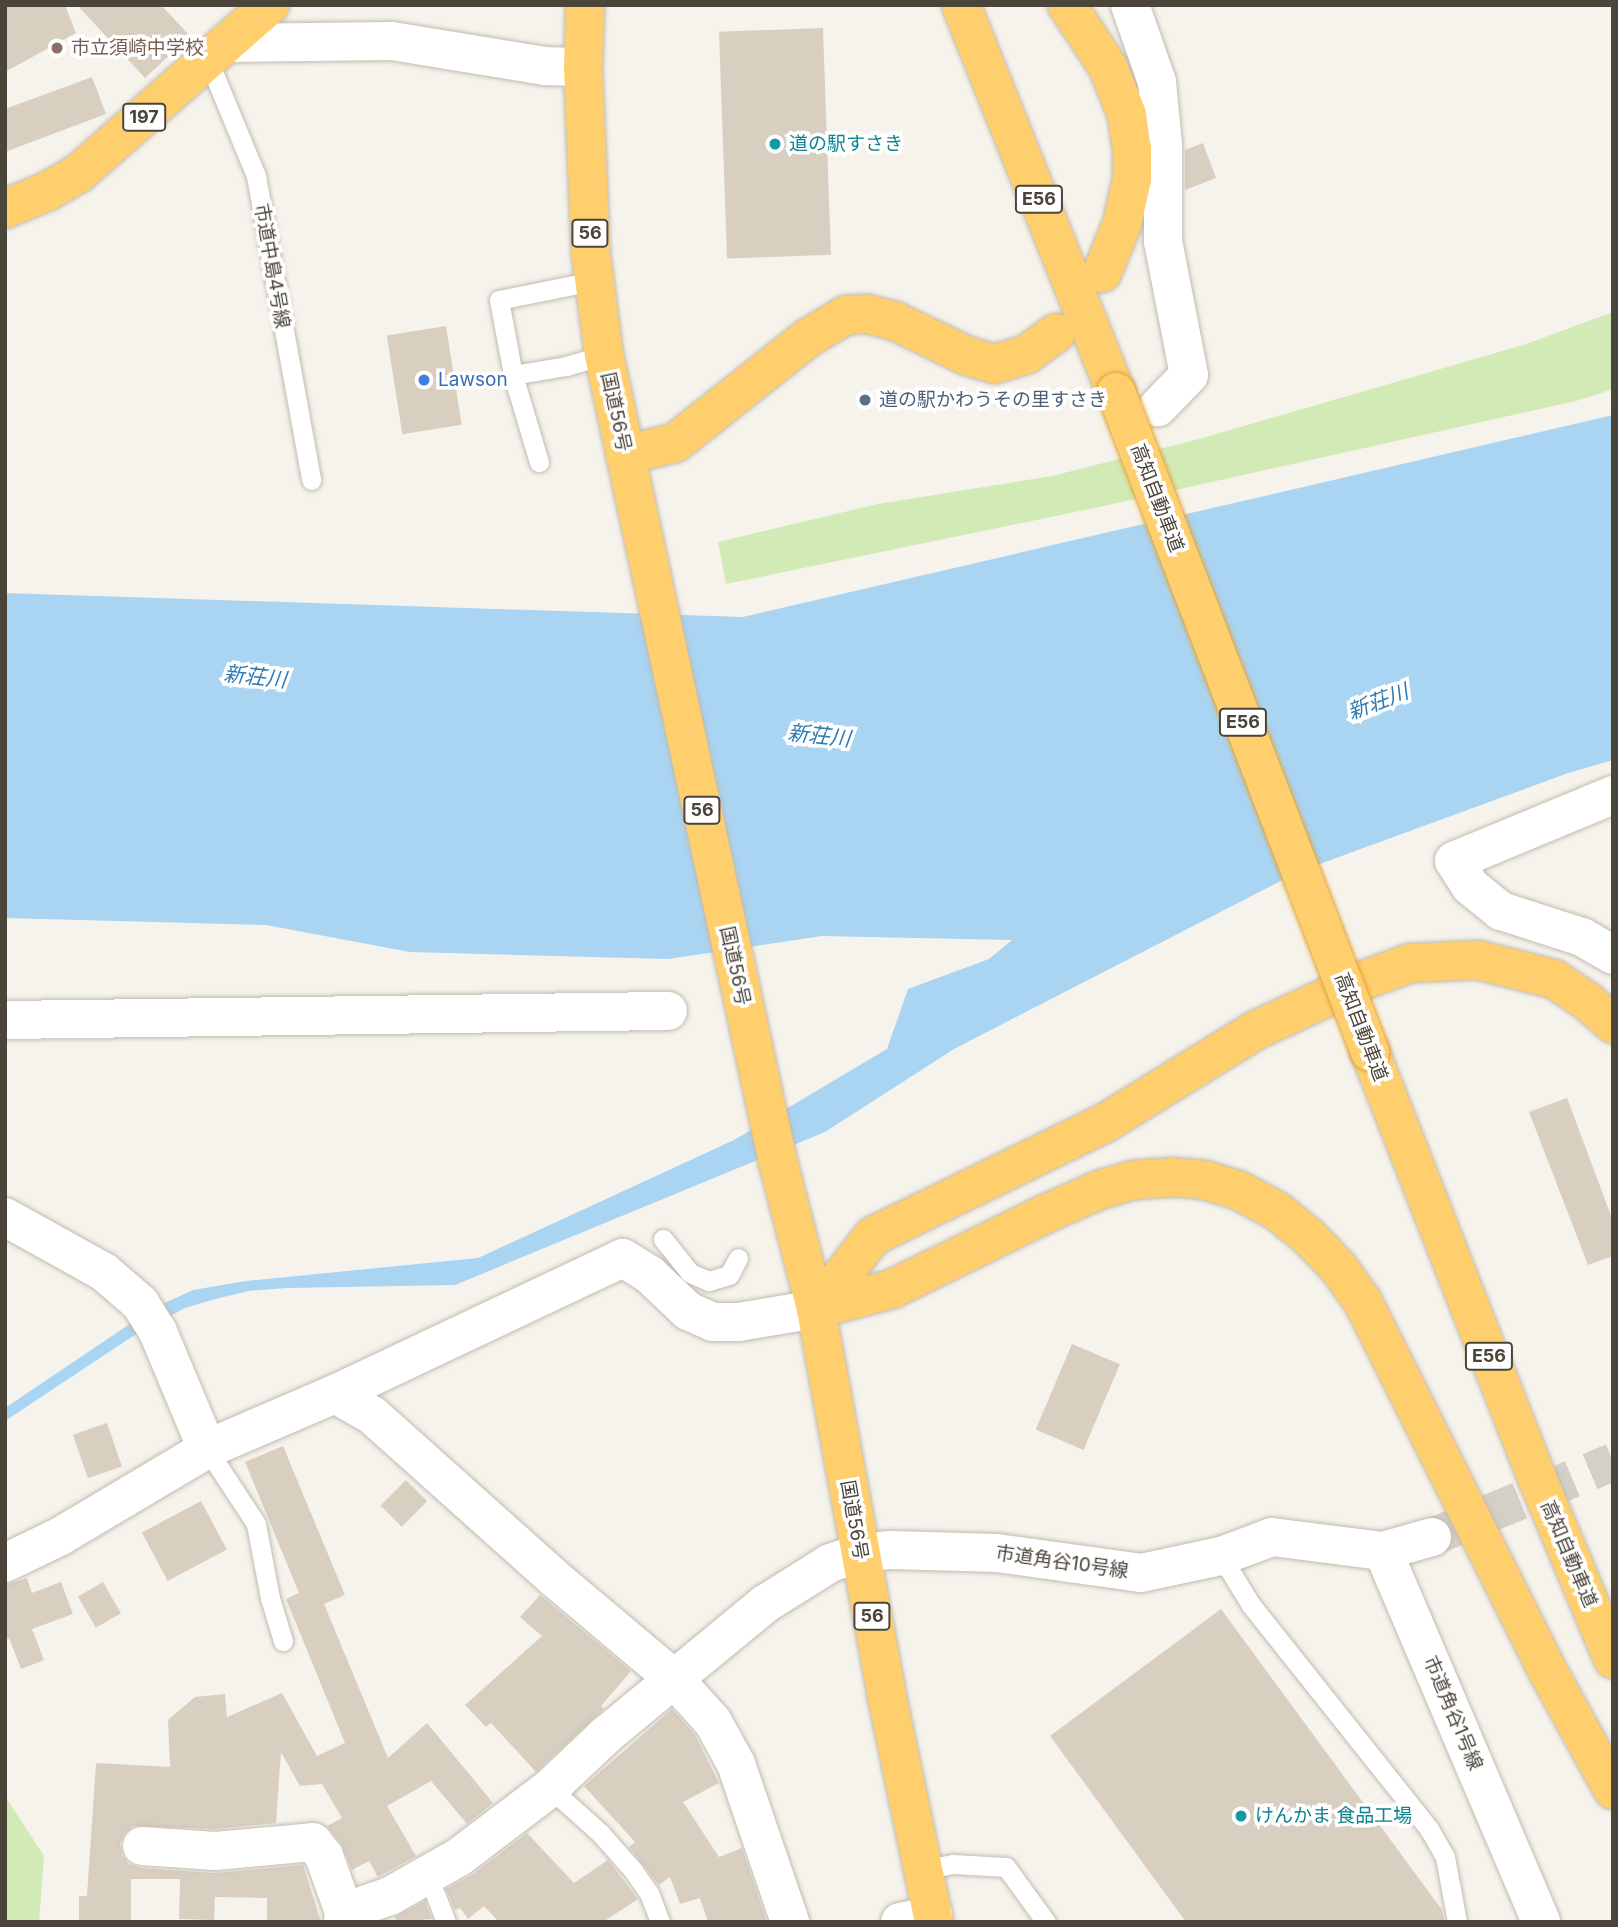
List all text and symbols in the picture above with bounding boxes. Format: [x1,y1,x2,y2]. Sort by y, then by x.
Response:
place label: 市立須崎中学校 [71,37,204,59]
marker: 市立須崎中学校 [49,40,65,56]
road number: 197 [121,103,167,132]
place label: 道の駅すさき [789,133,903,155]
marker: 道の駅すさき [767,136,783,152]
road number: E56 [1014,184,1064,214]
street label: 市道中島4号線 [250,202,294,330]
road number: 56 [571,218,609,247]
place label: Lawson [438,369,508,391]
street label: 国道56号 [596,370,636,454]
marker: Lawson [416,372,432,388]
place label: 道の駅かわうその里すさき [879,389,1107,411]
marker: 道の駅かわうその里すさき [857,392,873,408]
street label: 高知自動車道 [1126,441,1188,555]
water label: 新荘川 [222,661,288,693]
water label: 新荘川 [1344,679,1412,725]
road number: E56 [1218,708,1268,736]
water label: 新荘川 [786,720,852,752]
road number: 56 [683,796,721,824]
street label: 国道56号 [715,924,755,1008]
street label: 高知自動車道 [1330,970,1392,1084]
road number: E56 [1464,1342,1514,1371]
street label: 国道56号 [836,1478,872,1562]
street label: 高知自動車道 [1536,1497,1602,1611]
street label: 市道角谷10号線 [994,1541,1130,1583]
road number: 56 [853,1602,891,1630]
street label: 市道角谷1号線 [1419,1653,1487,1773]
place label: けんかま 食品工場 [1255,1805,1412,1827]
marker: けんかま 食品工場 [1233,1808,1249,1824]

